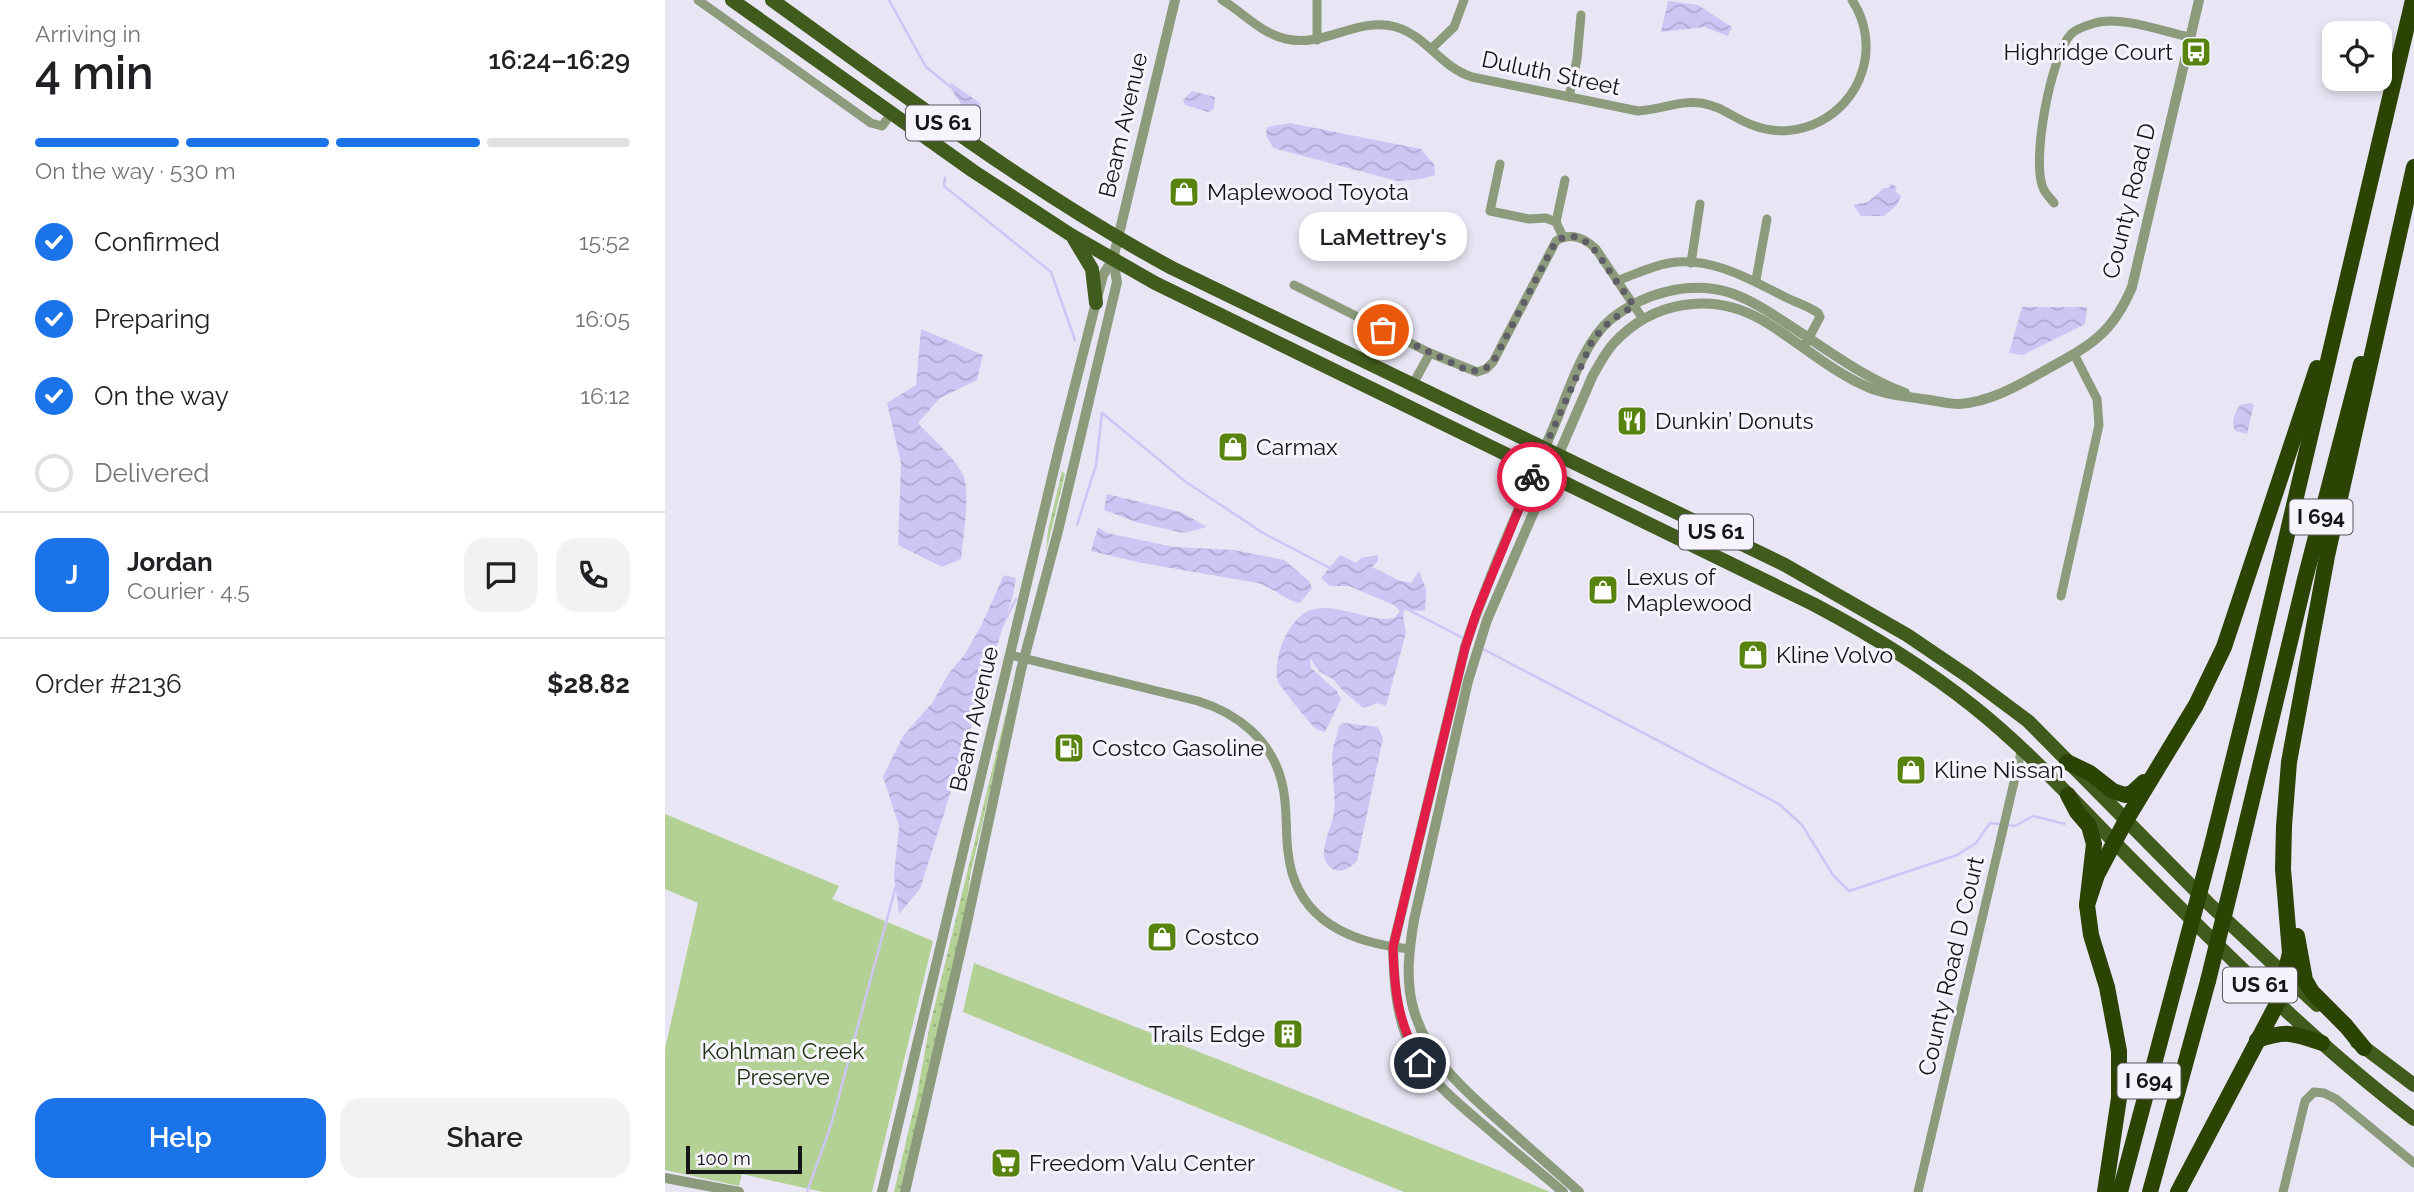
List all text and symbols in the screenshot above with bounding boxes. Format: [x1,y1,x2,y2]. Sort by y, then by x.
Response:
text: Arriving in [35,20,141,47]
map controls [2322,21,2392,91]
button: locate [2322,21,2392,91]
bus stop icon: Highridge Court [2179,35,2213,69]
place label: Highridge Court [2004,38,2173,65]
text: 16:24–16:29 [488,45,630,75]
street label: Duluth Street [1479,45,1623,100]
text: 4 min [35,46,154,100]
street label: Beam Avenue [1093,50,1152,200]
road number: US 61 [906,106,980,140]
street label: County Road D [2096,120,2161,281]
text: On the way · 530 m [35,157,236,184]
shop icon: Maplewood Toyota [1167,175,1201,209]
place label: Maplewood Toyota [1207,178,1409,205]
callout: LaMettrey's [1299,211,1467,260]
icon: check [35,223,73,261]
text: LaMettrey's [1319,223,1447,250]
text: Confirmed [94,227,220,257]
text: 15:52 [579,228,630,255]
icon: check [35,300,73,338]
pin [1353,300,1413,360]
text: Preparing [94,304,210,334]
text: 16:05 [575,305,630,332]
icon: bag [1364,311,1402,349]
icon: check [35,377,73,415]
text: On the way [94,381,229,411]
text: 16:12 [580,382,630,409]
restaurant icon: Dunkin’ Donuts [1615,404,1649,438]
place label: Dunkin’ Donuts [1655,407,1814,434]
shop icon: Carmax [1216,430,1250,464]
place label: Carmax [1256,433,1338,460]
courier [1497,442,1567,512]
text: Delivered [94,458,209,488]
icon: bike [1513,458,1551,496]
road number: I 694 [2289,500,2353,534]
road number: US 61 [1679,514,1753,550]
button: chat [464,538,538,612]
button: phone [556,538,630,612]
text: Jordan [127,547,213,577]
text: J [66,560,78,590]
place label: Lexus of Maplewood [1626,563,1752,616]
shop icon: Lexus of Maplewood [1586,573,1620,607]
text: Courier · 4.5 [127,577,250,604]
shop icon: Kline Volvo [1736,638,1770,672]
place label: Kline Volvo [1776,641,1893,668]
street label: Beam Avenue [944,644,1003,794]
text: Order #2136 [35,669,182,699]
text: $28.82 [547,669,630,699]
fuel station icon: Costco Gasoline [1052,731,1086,765]
place label: Costco Gasoline [1092,734,1264,761]
shop icon: Kline Nissan [1894,753,1928,787]
place label: Kline Nissan [1934,756,2064,783]
street label: County Road D Court [1912,853,1989,1078]
shop icon: Costco [1145,920,1179,954]
place label: Costco [1185,923,1259,950]
road number: US 61 [2223,968,2297,1002]
building icon: Trails Edge [1271,1017,1305,1051]
place label: Trails Edge [1149,1020,1265,1047]
pin [1390,1033,1450,1093]
park label: Kohlman Creek Preserve [701,1037,865,1090]
icon: home [1401,1044,1439,1082]
road number: I 694 [2117,1064,2181,1098]
button: Help [35,1098,326,1178]
button: Share [340,1098,630,1178]
scale bar [686,1143,801,1175]
supermarket icon: Freedom Valu Center [989,1146,1023,1180]
text: 100 m [697,1147,751,1169]
place label: Freedom Valu Center [1029,1149,1255,1176]

